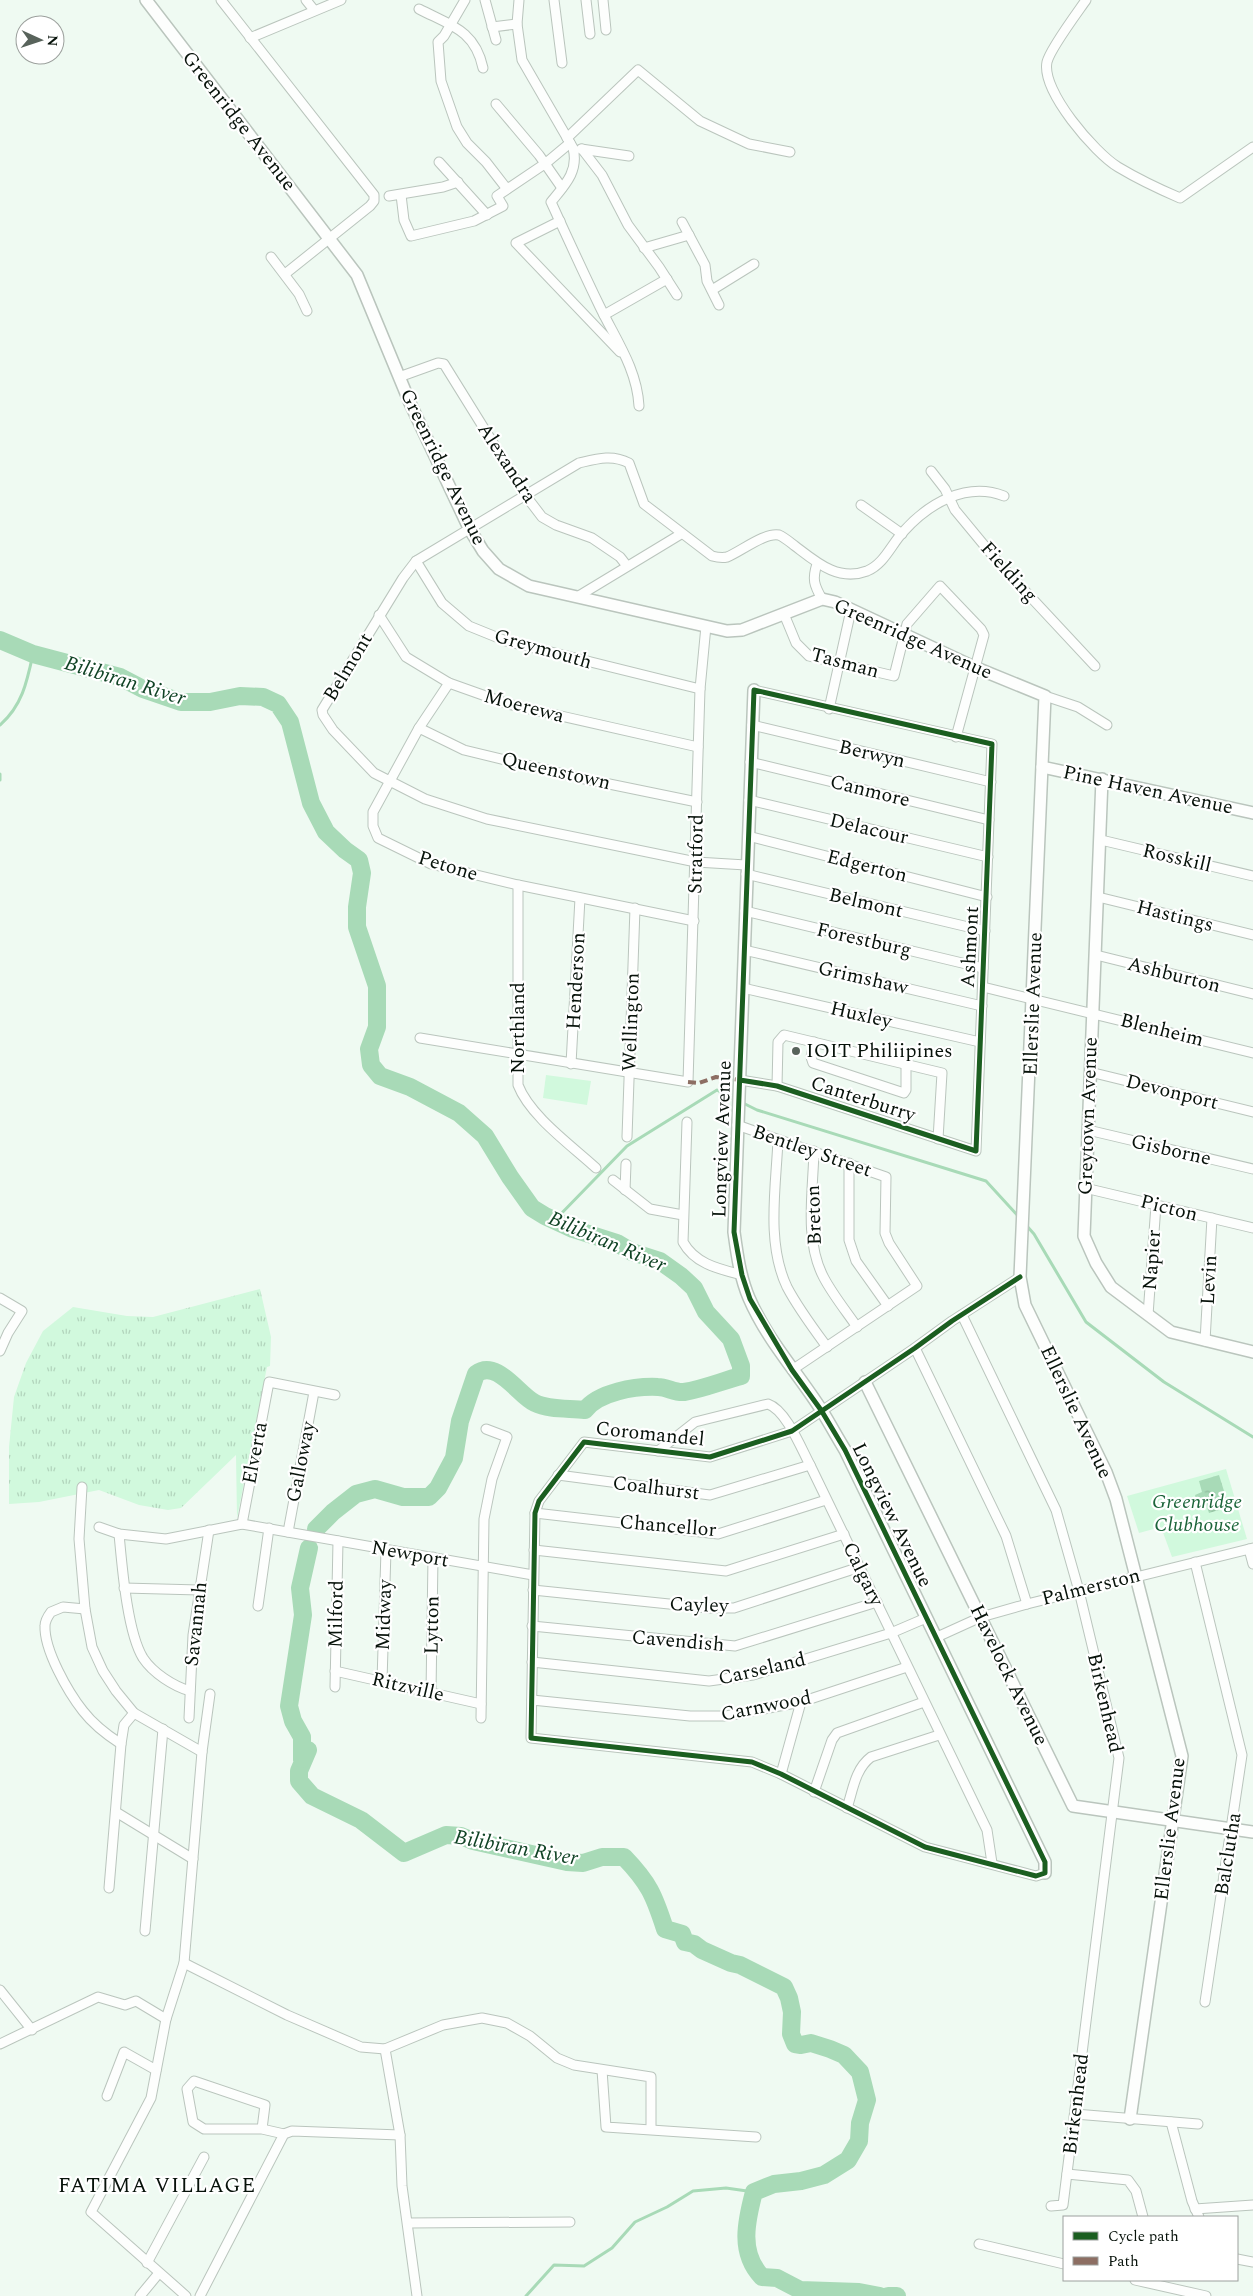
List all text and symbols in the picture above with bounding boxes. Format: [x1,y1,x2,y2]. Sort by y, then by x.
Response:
north arrow [15,15,65,65]
text: N [42,34,63,47]
street label: Greenridge Avenue [175,44,303,198]
street label: Greenridge Avenue [392,384,494,550]
street label: Alexandra [470,417,544,509]
street label: Fielding [973,535,1045,609]
street label: Greenridge Avenue [829,590,997,688]
street label: Greymouth [491,621,595,677]
street label: Belmont [316,627,380,707]
street label: Tasman [807,640,883,686]
water label: Bilibiran River [60,647,190,715]
street label: Moerewa [480,681,568,731]
street label: Berwyn [836,732,908,776]
street label: Queenstown [498,744,614,798]
street label: Pine Haven Avenue [1060,757,1236,823]
street label: Canmore [827,767,913,815]
street label: Delacour [826,805,912,853]
street label: Stratford [680,814,712,894]
street label: Rosskill [1140,836,1214,880]
street label: Edgerton [824,842,910,890]
street label: Petone [414,843,482,889]
street label: Belmont [826,880,906,926]
street label: Hastings [1133,892,1217,940]
street label: Ashmont [953,905,987,989]
street label: Forestburg [813,914,915,966]
street label: Henderson [558,932,594,1030]
street label: Ellerslie Avenue [1015,932,1051,1076]
street label: Ashburton [1124,949,1224,1001]
street label: Grimshaw [815,953,912,1003]
street label: Wellington [614,972,648,1072]
street label: Northland [503,982,533,1074]
street label: Huxley [827,993,896,1037]
street label: Blenheim [1117,1005,1207,1055]
place label: IOIT Philiipines [806,1036,953,1066]
street label: Greytown Avenue [1070,1036,1106,1196]
marker: IOIT Philiipines [790,1045,802,1057]
street label: Longview Avenue [704,1060,740,1218]
street label: Devonport [1123,1066,1221,1118]
street label: Canterburry [807,1068,921,1130]
street label: Bentley Street [748,1117,876,1185]
street label: Gisborne [1128,1126,1214,1174]
street label: Breton [798,1184,830,1246]
street label: Picton [1137,1186,1201,1230]
water label: Bilibiran River [543,1203,672,1282]
street label: Napier [1135,1229,1169,1291]
street label: Levin [1193,1254,1225,1306]
street label: Ellerslie Avenue [1032,1340,1120,1484]
street label: Coromandel [594,1413,706,1455]
street label: Galloway [278,1418,324,1505]
street label: Elverta [234,1419,276,1487]
street label: Longview Avenue [844,1438,940,1592]
street label: Coalhurst [611,1468,701,1508]
park label: Greenridge Clubhouse [1152,1487,1242,1540]
street label: Chancellor [618,1507,718,1545]
street label: Newport [369,1532,451,1576]
street label: Calgary [835,1537,892,1612]
street label: Palmerston [1039,1560,1143,1614]
street label: Midway [368,1578,400,1651]
street label: Savannah [177,1580,215,1668]
street label: Milford [320,1580,352,1648]
street label: Cayley [669,1589,730,1621]
street label: Lytton [416,1595,448,1655]
street label: Havelock Avenue [962,1599,1056,1751]
street label: Cavendish [630,1622,726,1660]
street label: Carseland [715,1644,809,1694]
street label: Birkenhead [1079,1650,1131,1756]
street label: Ritzville [369,1664,447,1710]
street label: Carnwood [718,1683,814,1729]
street label: Ellerslie Avenue [1146,1756,1194,1902]
street label: Balclutha [1207,1810,1249,1898]
water label: Bilibiran River [451,1821,581,1875]
street label: Birkenhead [1055,2052,1097,2156]
district label: FATIMA VILLAGE [58,2170,256,2202]
legend [1063,2216,1238,2281]
text: Cycle path [1108,2225,1179,2248]
text: Path [1108,2250,1139,2273]

